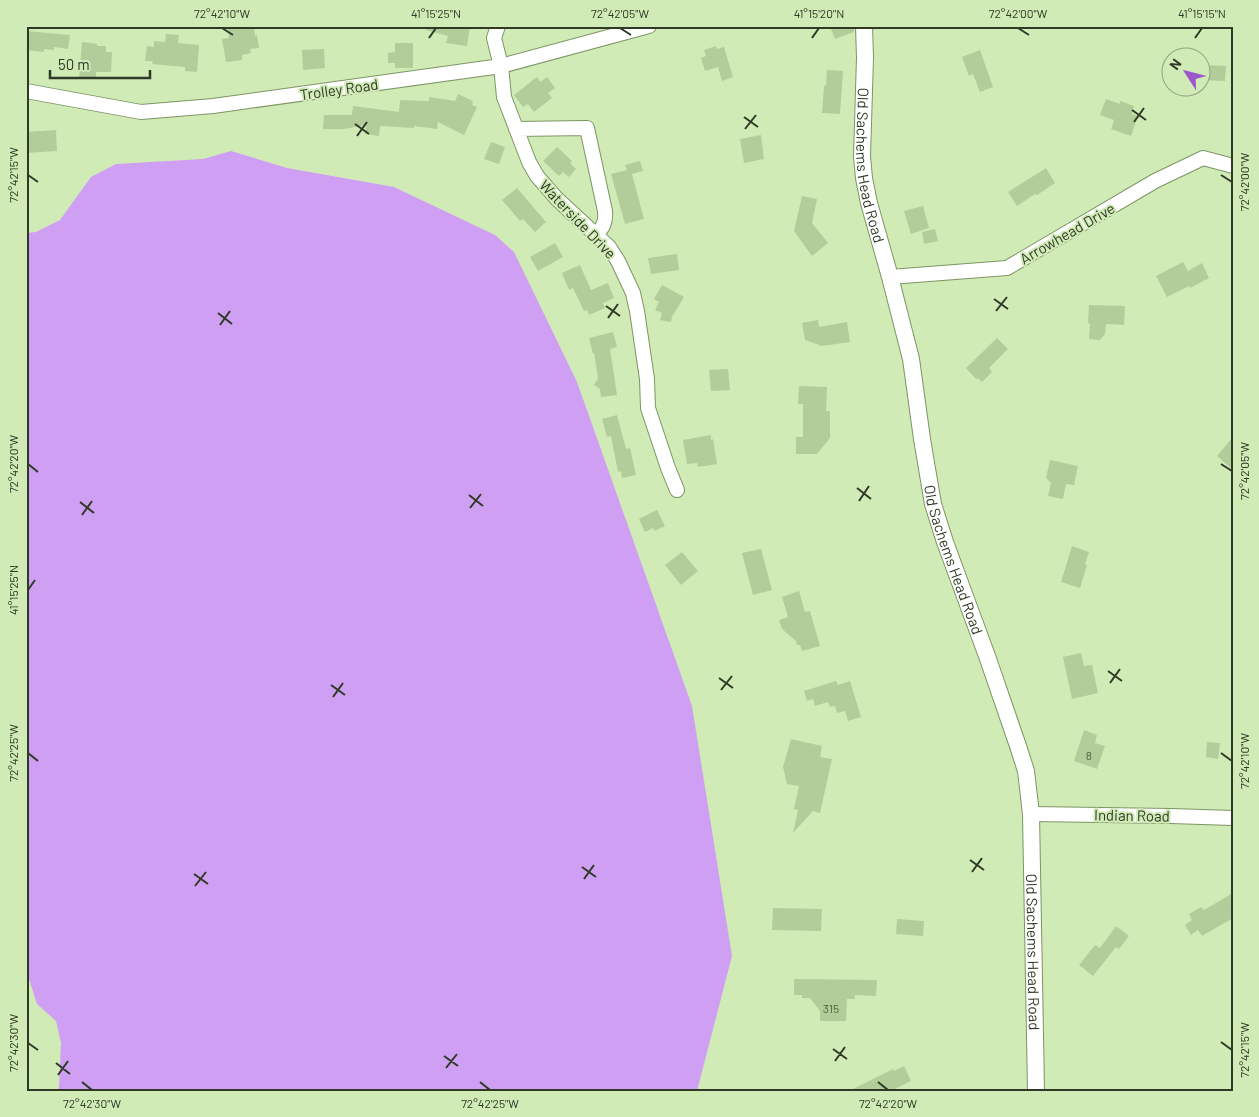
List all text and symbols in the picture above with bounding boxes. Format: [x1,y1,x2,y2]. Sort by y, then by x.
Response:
text: 72°42'10"W [194,6,250,20]
text: 41°15'25"N [411,6,461,20]
text: 72°42'05"W [591,6,649,20]
text: 41°15'20"N [794,6,844,20]
text: 72°42'00"W [989,6,1048,20]
text: 41°15'15"N [1178,6,1226,20]
scale bar [50,48,150,80]
north arrow [1162,48,1212,98]
text: 50 m [58,55,90,73]
text: N [1165,55,1185,73]
street label: Trolley Road [299,75,379,103]
street label: Old Sachems Head Road [853,87,889,245]
text: 72°42'15"W [6,147,20,203]
text: 72°42'00"W [1237,152,1251,211]
street label: Waterside Drive [536,176,620,262]
street label: Arrowhead Drive [1016,198,1118,268]
text: 72°42'20"W [6,434,20,493]
text: 72°42'05"W [1237,442,1251,500]
street label: Old Sachems Head Road [921,484,987,637]
text: 41°15'25"N [6,565,20,615]
text: 72°42'25"W [6,724,20,782]
text: 72°42'10"W [1237,733,1251,789]
house number: 8 [1086,748,1092,762]
street label: Indian Road [1094,805,1170,825]
street label: Old Sachems Head Road [1023,874,1044,1031]
house number: 315 [823,1001,839,1015]
text: 72°42'30"W [6,1014,20,1072]
text: 72°42'15"W [1237,1022,1251,1078]
text: 72°42'30"W [63,1096,121,1110]
text: 72°42'25"W [461,1096,519,1110]
text: 72°42'20"W [859,1096,918,1110]

